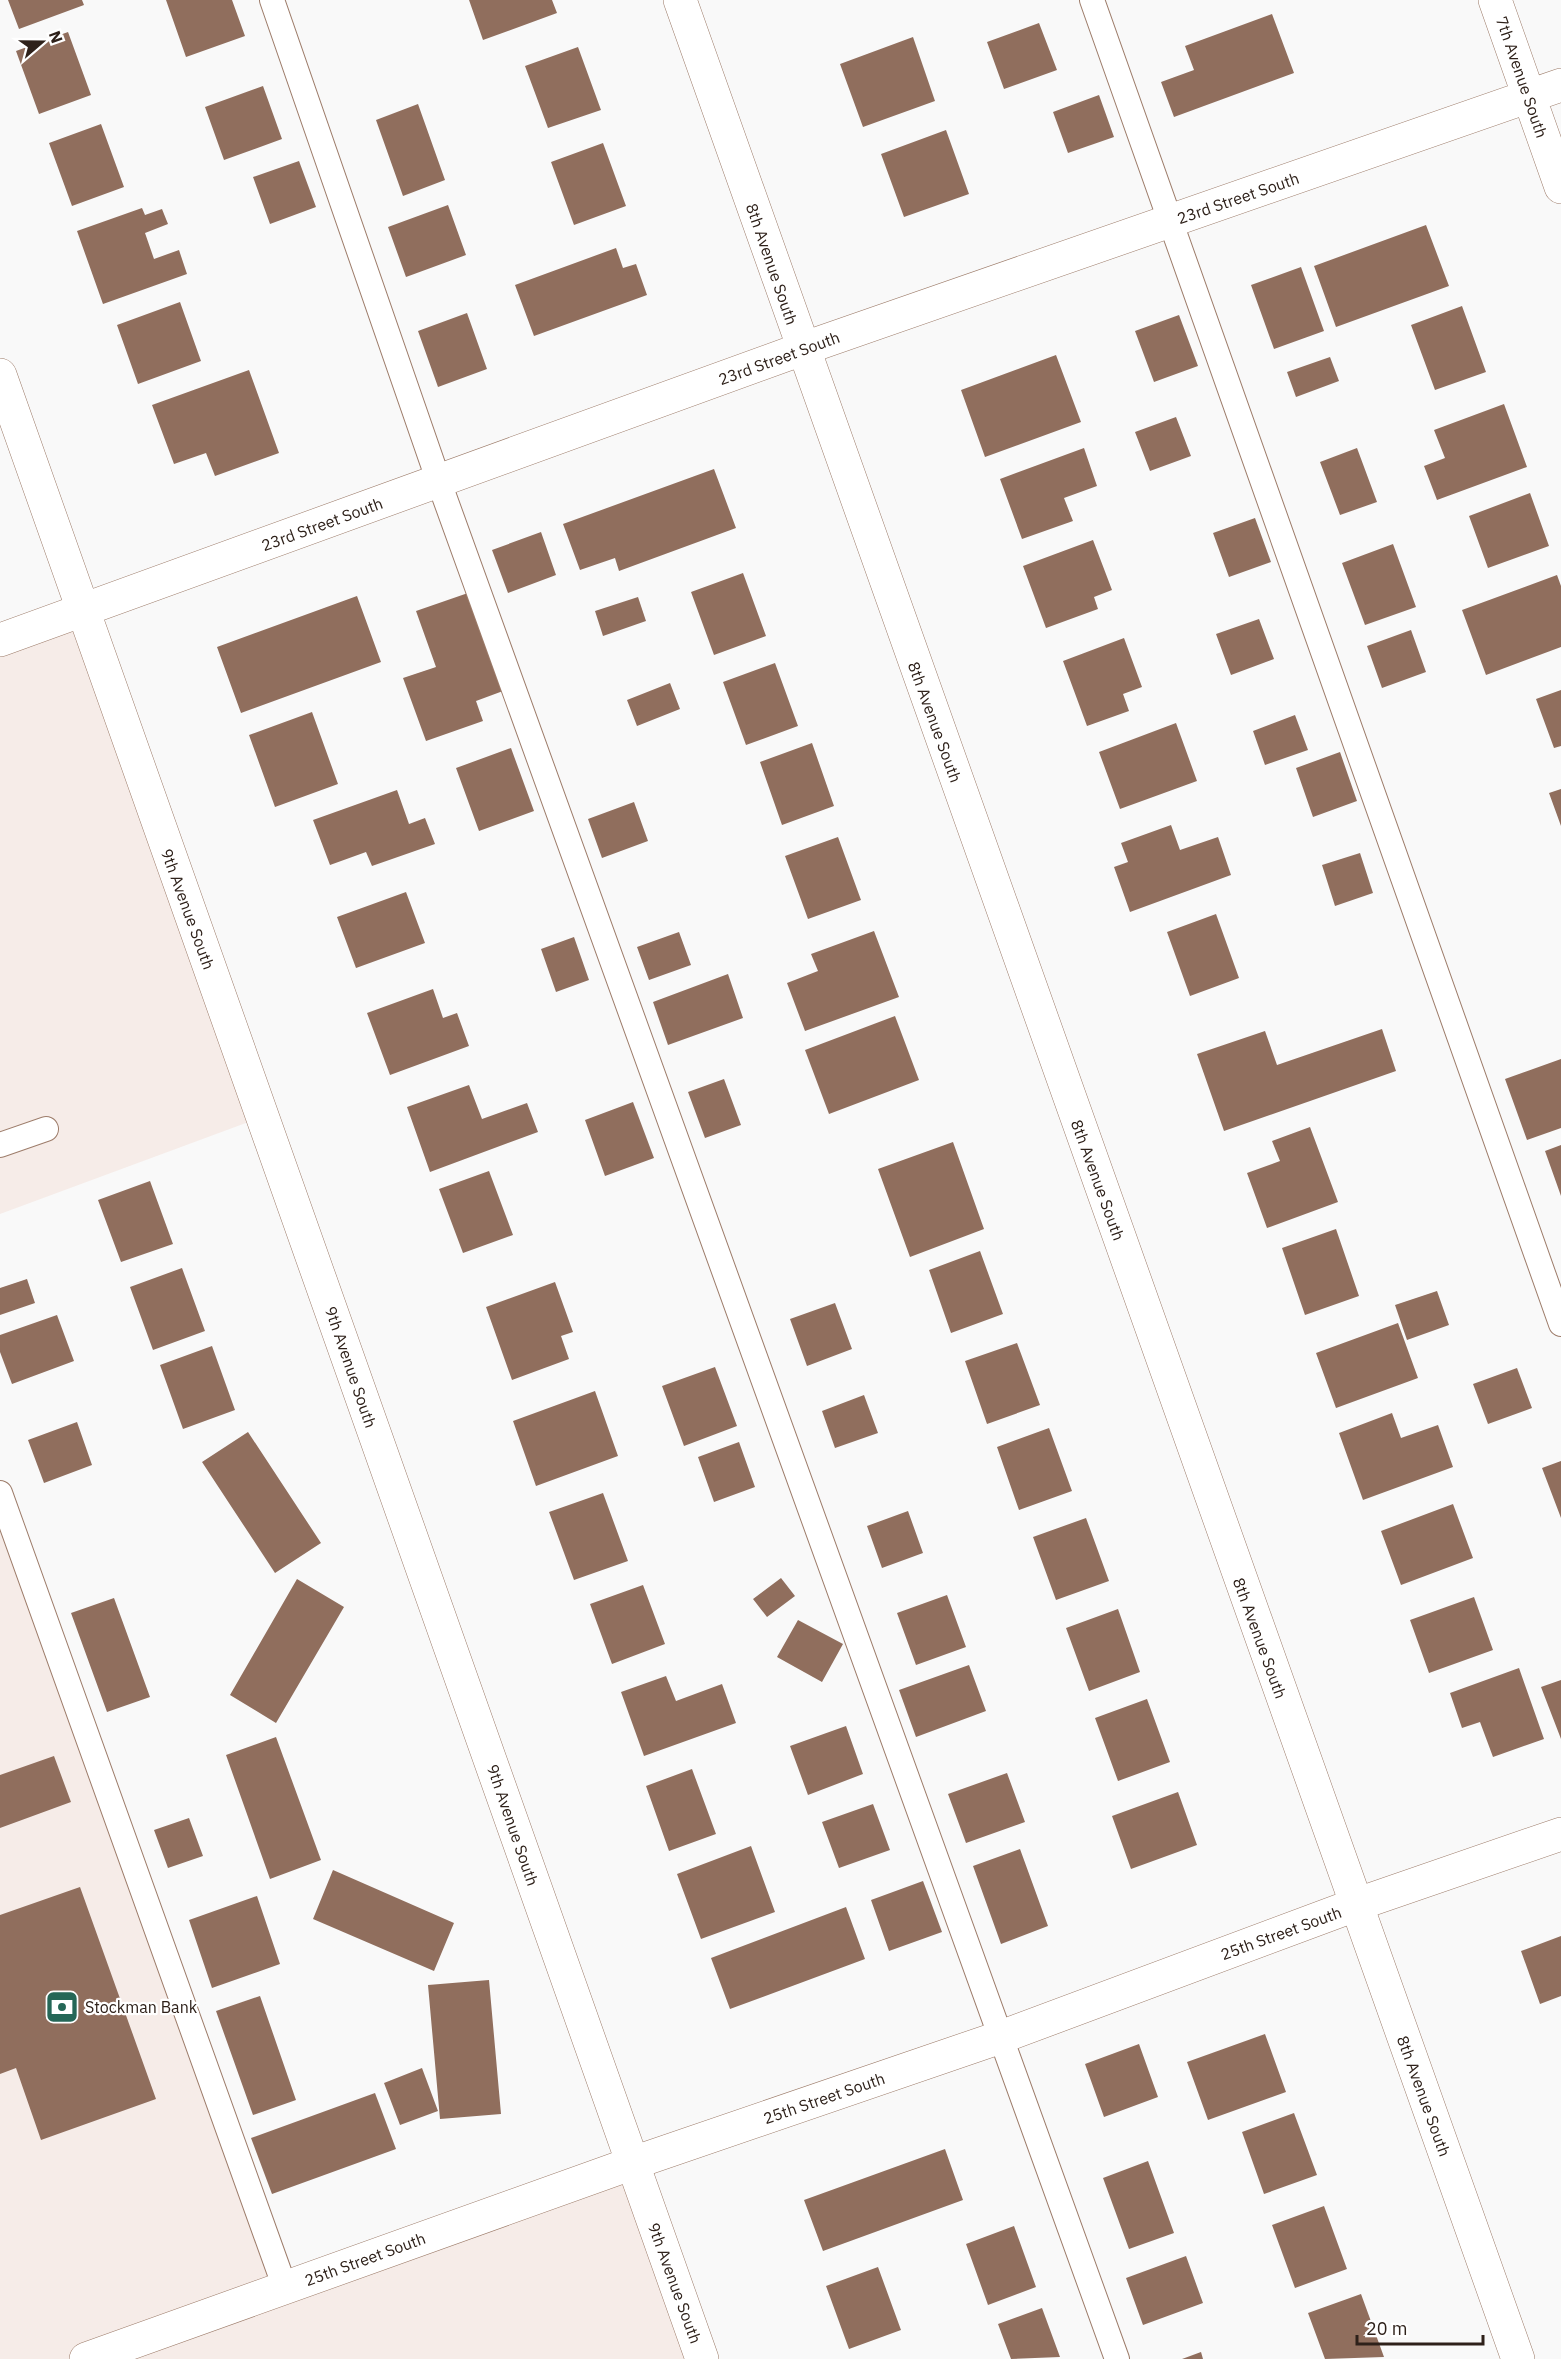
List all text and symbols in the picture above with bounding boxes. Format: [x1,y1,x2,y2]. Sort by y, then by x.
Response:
north arrow [12,12,72,72]
street label: 7th Avenue South [1492,14,1552,140]
text: N [45,28,67,46]
street label: 23rd Street South [1174,168,1302,228]
street label: 8th Avenue South [742,201,802,327]
street label: 23rd Street South [716,327,842,389]
street label: 23rd Street South [259,493,385,555]
street label: 8th Avenue South [904,659,966,785]
street label: 9th Avenue South [157,846,219,972]
street label: 8th Avenue South [1067,1117,1129,1243]
street label: 9th Avenue South [321,1304,381,1430]
street label: 8th Avenue South [1229,1575,1291,1701]
street label: 9th Avenue South [483,1762,543,1888]
street label: 25th Street South [1218,1902,1344,1964]
bank icon: Stockman Bank [44,1989,80,2025]
place label: Stockman Bank [85,1997,198,2017]
street label: 8th Avenue South [1393,2033,1455,2159]
street label: 25th Street South [761,2068,887,2128]
street label: 9th Avenue South [644,2220,706,2346]
street label: 25th Street South [302,2228,428,2290]
scale bar [1357,2308,1483,2346]
text: 20 m [1366,2317,1408,2340]

